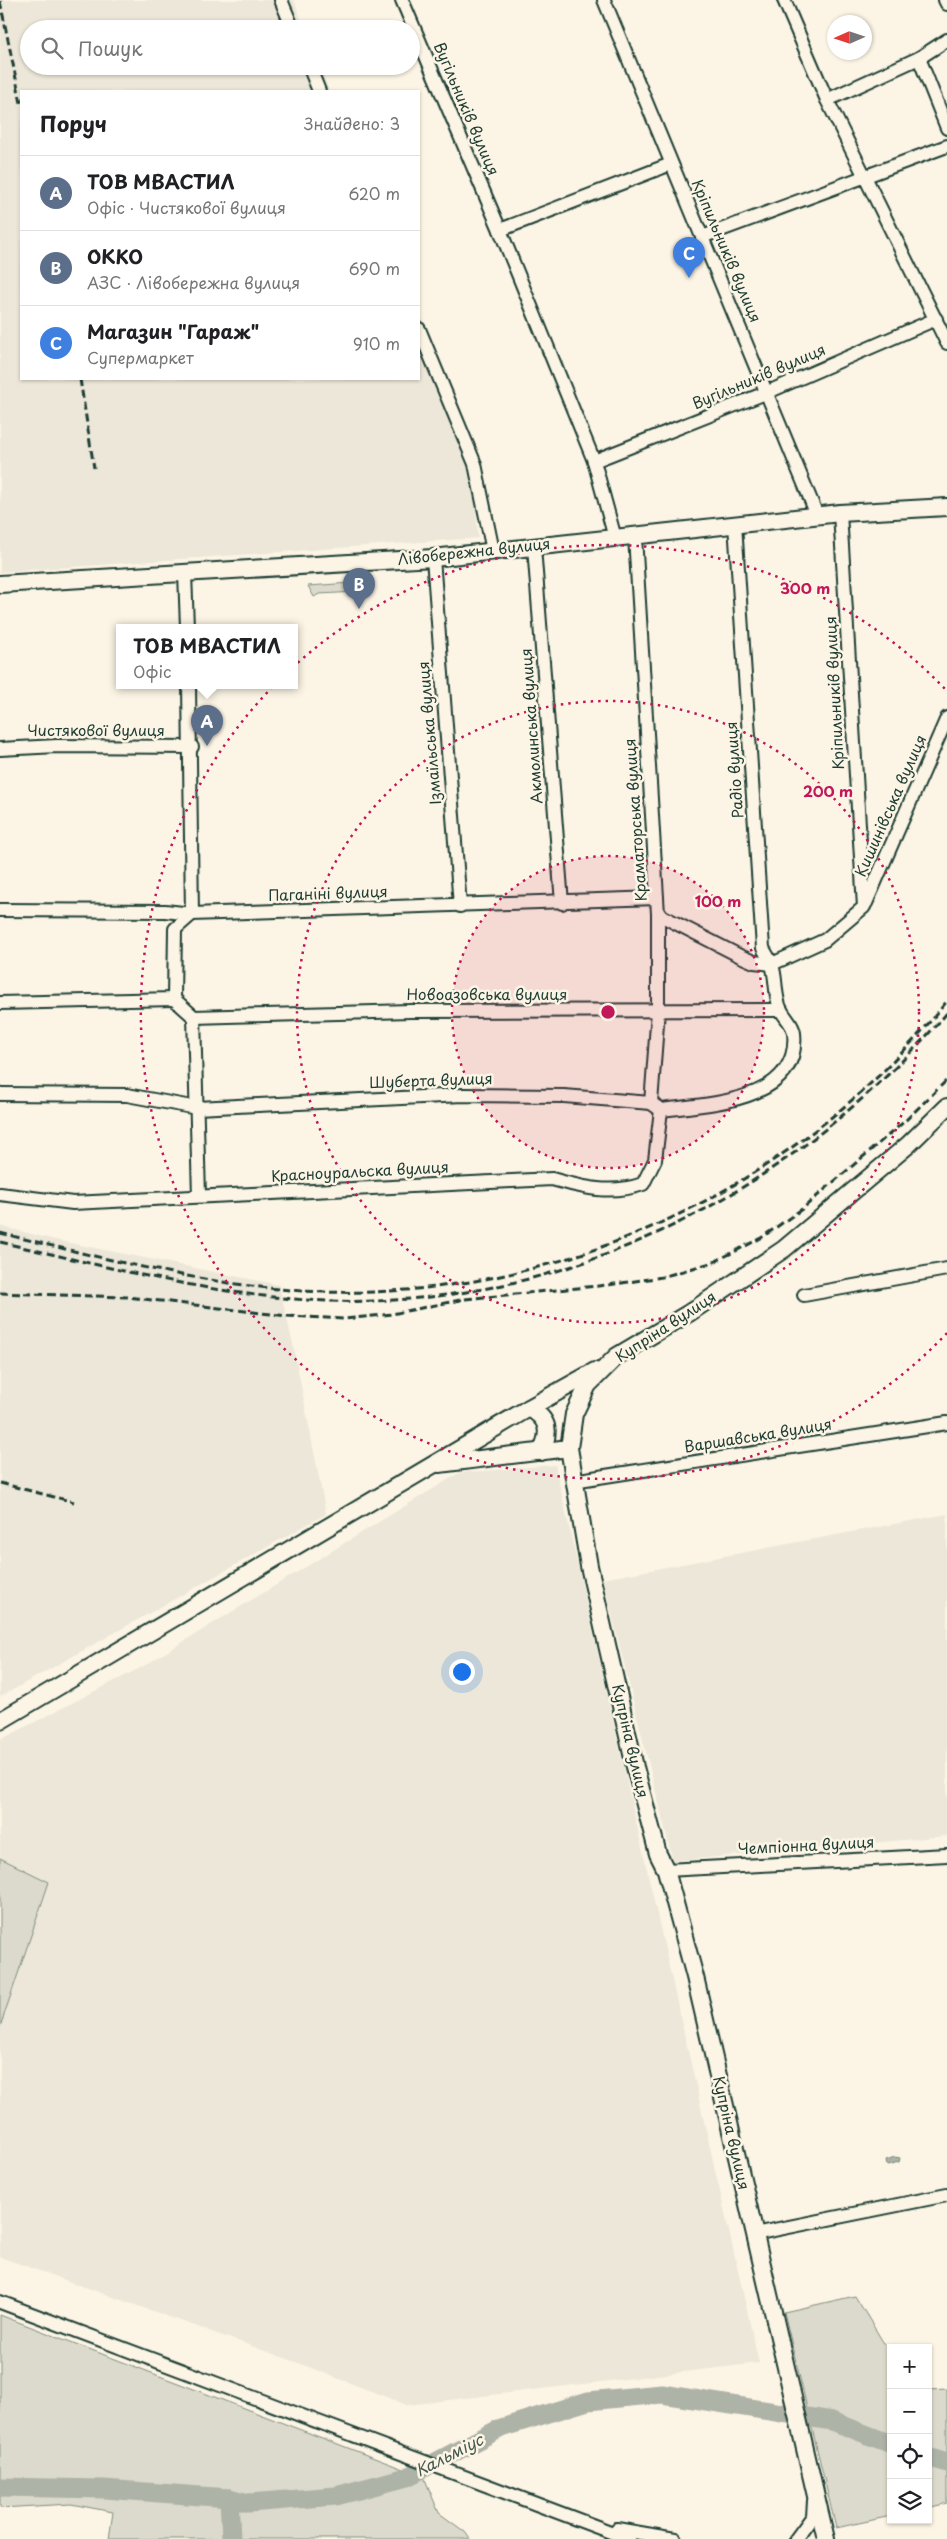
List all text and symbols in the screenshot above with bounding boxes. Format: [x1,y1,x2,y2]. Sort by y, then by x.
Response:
north arrow [827,15,872,60]
search box [20,20,420,75]
icon: search [38,34,66,62]
text: Пошук [78,34,143,62]
street label: Вугільників вулиця [429,38,506,179]
text: Поруч [40,107,107,139]
text: Знайдено: 3 [304,111,400,135]
text: ТОВ МВАСТИЛ [87,167,235,195]
street label: Кріпильників вулиця [687,175,768,326]
text: A [50,181,62,205]
text: 620 m [348,181,400,205]
text: Офіс · Чистякової вулиця [87,195,286,219]
pin: C [673,237,705,278]
text: ОККО [87,242,143,270]
text: B [51,256,61,280]
text: 690 m [349,256,400,280]
text: АЗС · Лівобережна вулиця [87,270,300,294]
text: Магазин "Гараж" [87,317,259,345]
text: C [50,331,62,355]
text: 910 m [353,331,400,355]
street label: Вугільників вулиця [688,337,829,414]
text: Супермаркет [87,345,194,369]
street label: Лівобережна вулиця [396,531,551,570]
pin: B [343,568,375,609]
text: 300 m [780,576,830,599]
street label: Кріпильників вулиця [818,616,849,770]
popup [116,624,298,689]
text: ТОВ МВАСТИЛ [133,631,281,659]
street label: Акмолинська вулиця [514,648,547,805]
text: Офіс [133,659,171,683]
street label: Ізмаїльська вулиця [411,660,446,806]
pin: A [191,705,223,746]
street label: Чистякової вулиця [27,718,165,741]
street label: Радіо вулиця [719,721,748,819]
street label: Кишинівська вулиця [848,731,931,880]
street label: Краматорська вулиця [617,738,652,902]
text: 200 m [803,779,853,802]
street label: Паганіні вулиця [268,879,388,906]
text: 100 m [695,889,741,912]
street label: Новоазовська вулиця [407,982,567,1005]
centre of rings [599,1003,617,1021]
street label: Шуберта вулиця [369,1066,493,1093]
street label: Красноуральска вулиця [270,1154,449,1187]
street label: Купріна вулиця [610,1285,720,1367]
street label: Варшавська вулиця [682,1411,833,1458]
your location [449,1659,475,1685]
street label: Купріна вулиця [607,1682,656,1800]
street label: Чемпіонна вулиця [737,1829,875,1860]
street label: Купріна вулиця [708,2074,757,2192]
map controls [887,2344,932,2524]
button: + [887,2344,932,2389]
button: − [887,2389,932,2434]
water label: Кальміус [410,2426,488,2481]
button: locate [887,2434,932,2479]
button: layers [887,2479,932,2524]

